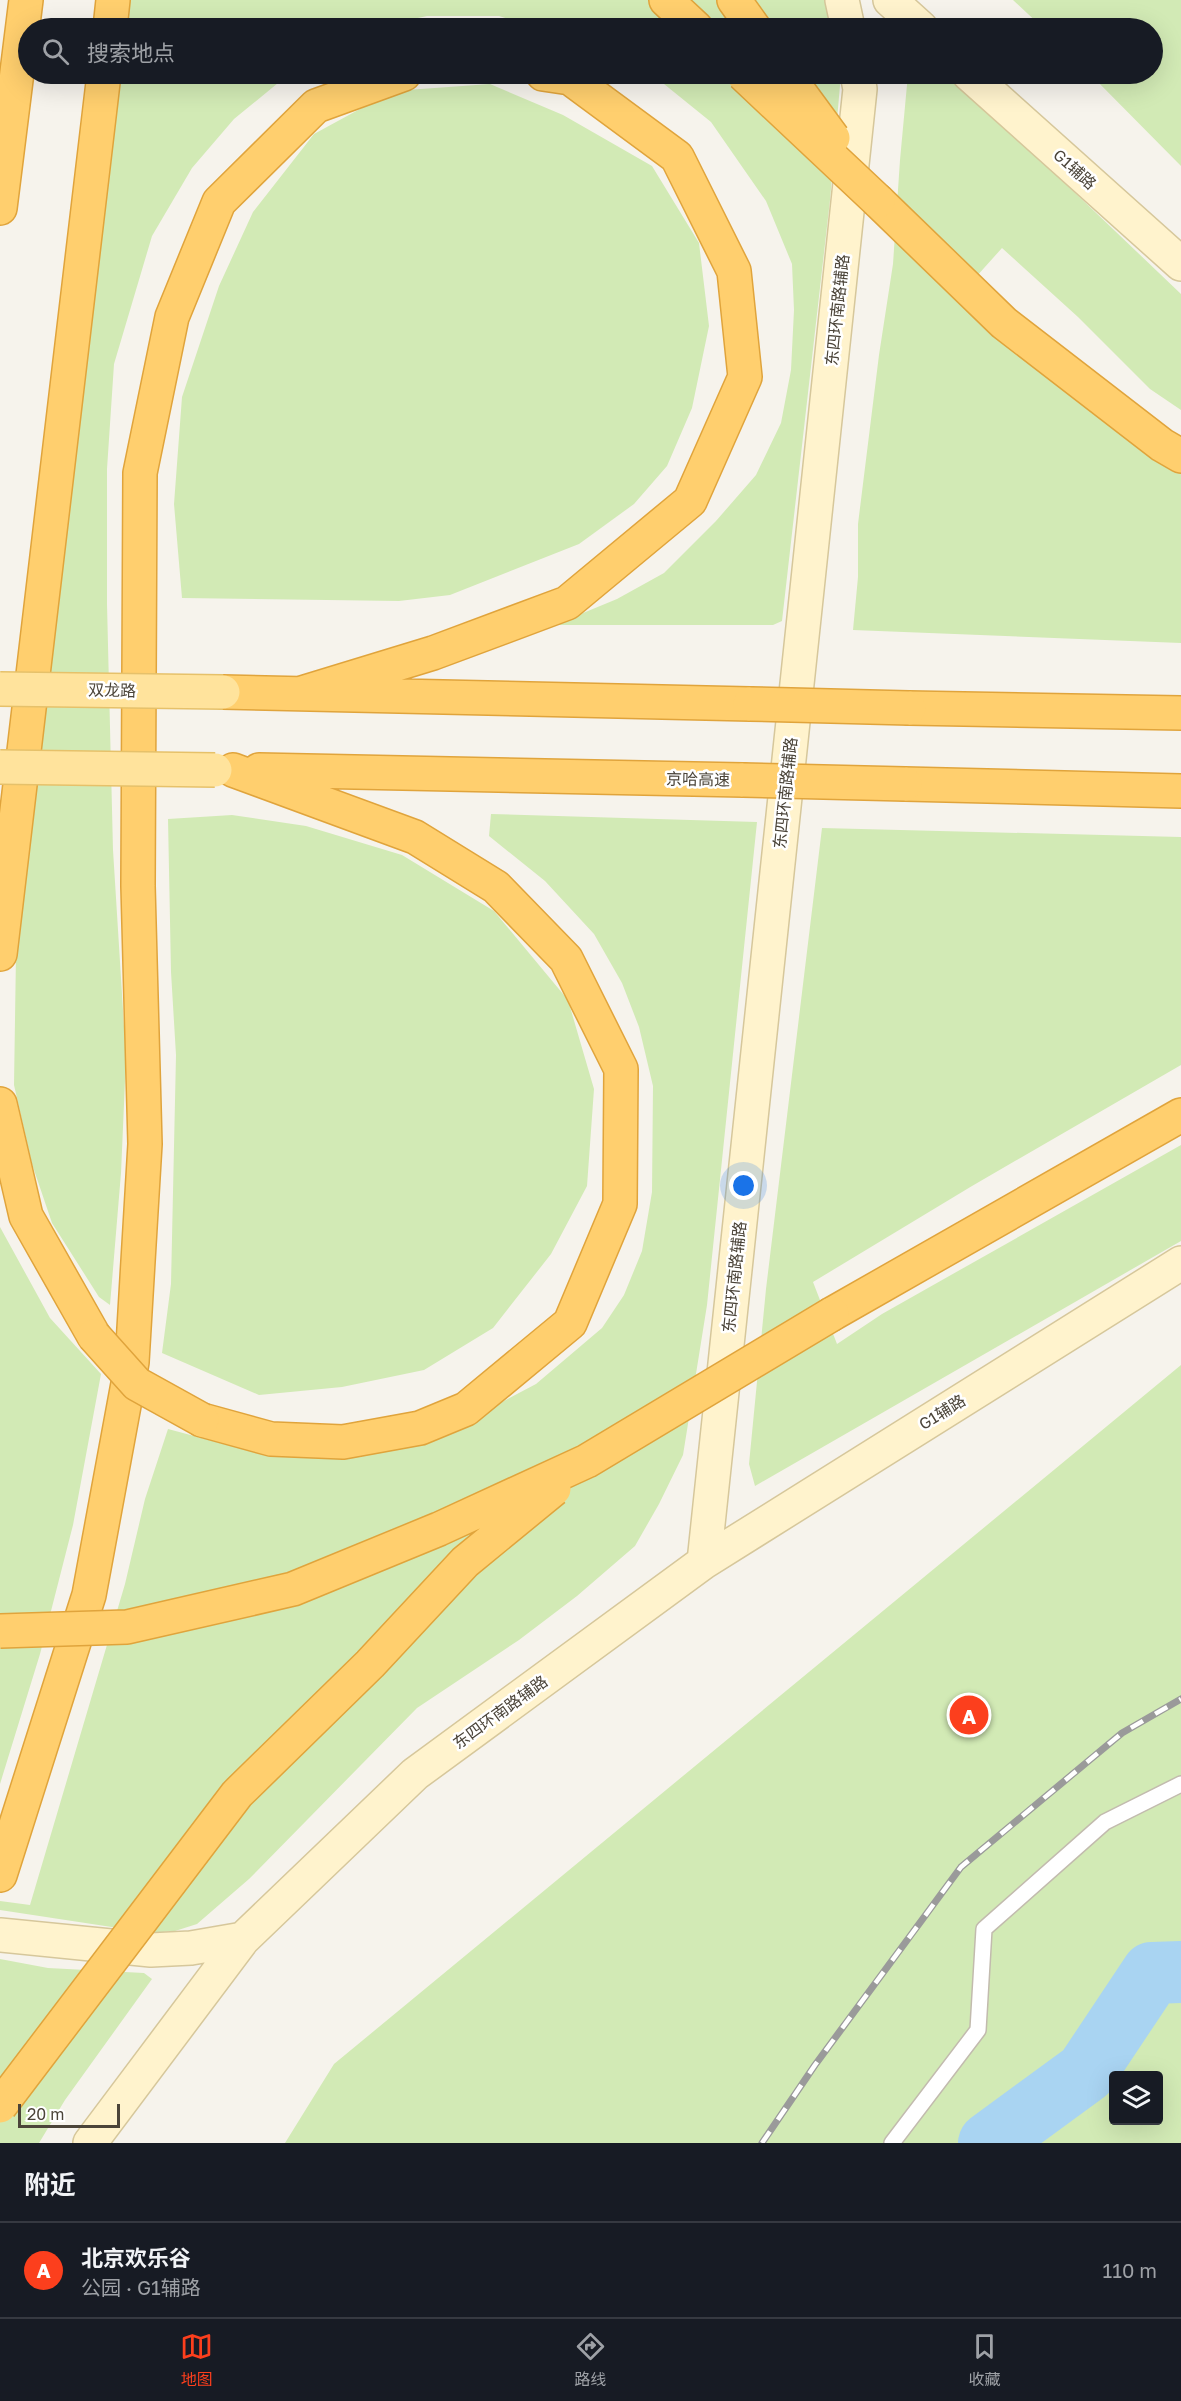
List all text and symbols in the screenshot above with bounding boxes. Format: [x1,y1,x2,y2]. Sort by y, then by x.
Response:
search box [18,18,1163,84]
icon: search [39,35,72,68]
text: 搜索地点 [87,39,175,66]
street label: G1辅路 [1049,144,1101,194]
street label: 东四环南路辅路 [821,253,853,367]
street label: 双龙路 [88,680,136,700]
street label: 东四环南路辅路 [769,736,801,850]
street label: 京哈高速 [666,768,730,790]
your location [729,1171,758,1200]
street label: 东四环南路辅路 [718,1220,750,1334]
street label: G1辅路 [915,1390,969,1434]
street label: 东四环南路辅路 [449,1671,551,1753]
pin: A [950,1692,988,1738]
map controls [1109,2071,1163,2125]
button: layers [1109,2071,1163,2125]
scale bar [18,2101,120,2128]
text: 20 m [27,2104,64,2124]
text: 附近 [24,2169,76,2200]
text: 北京欢乐谷 [81,2244,191,2271]
text: A [36,2258,51,2282]
text: 110 m [1103,2258,1157,2282]
text: 公园 · G1辅路 [81,2275,201,2299]
tab: 地图 [180,2330,213,2390]
tab: 路线 [574,2330,607,2390]
tab: 收藏 [968,2330,1001,2390]

